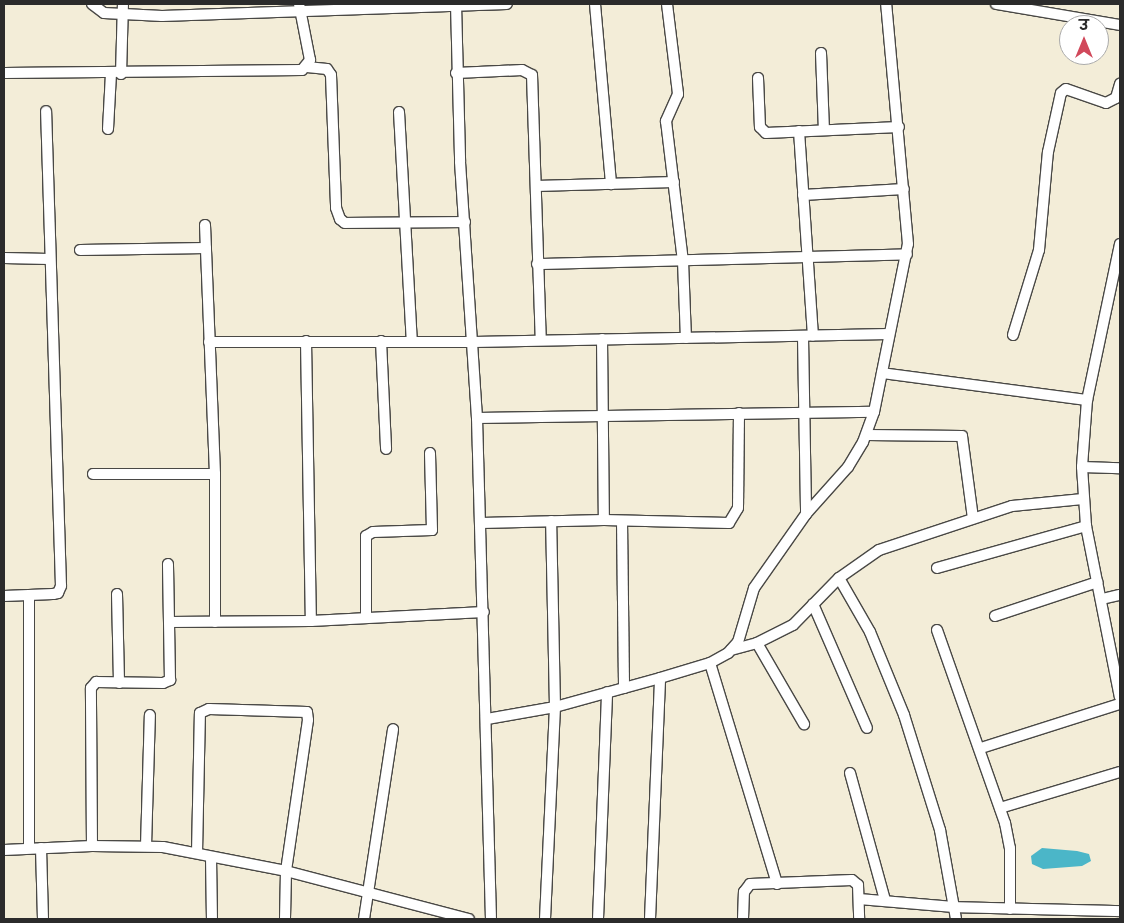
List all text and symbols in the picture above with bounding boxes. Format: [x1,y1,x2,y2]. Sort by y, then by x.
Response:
north arrow [1059,15,1109,65]
text: उ [1079,17,1089,34]

